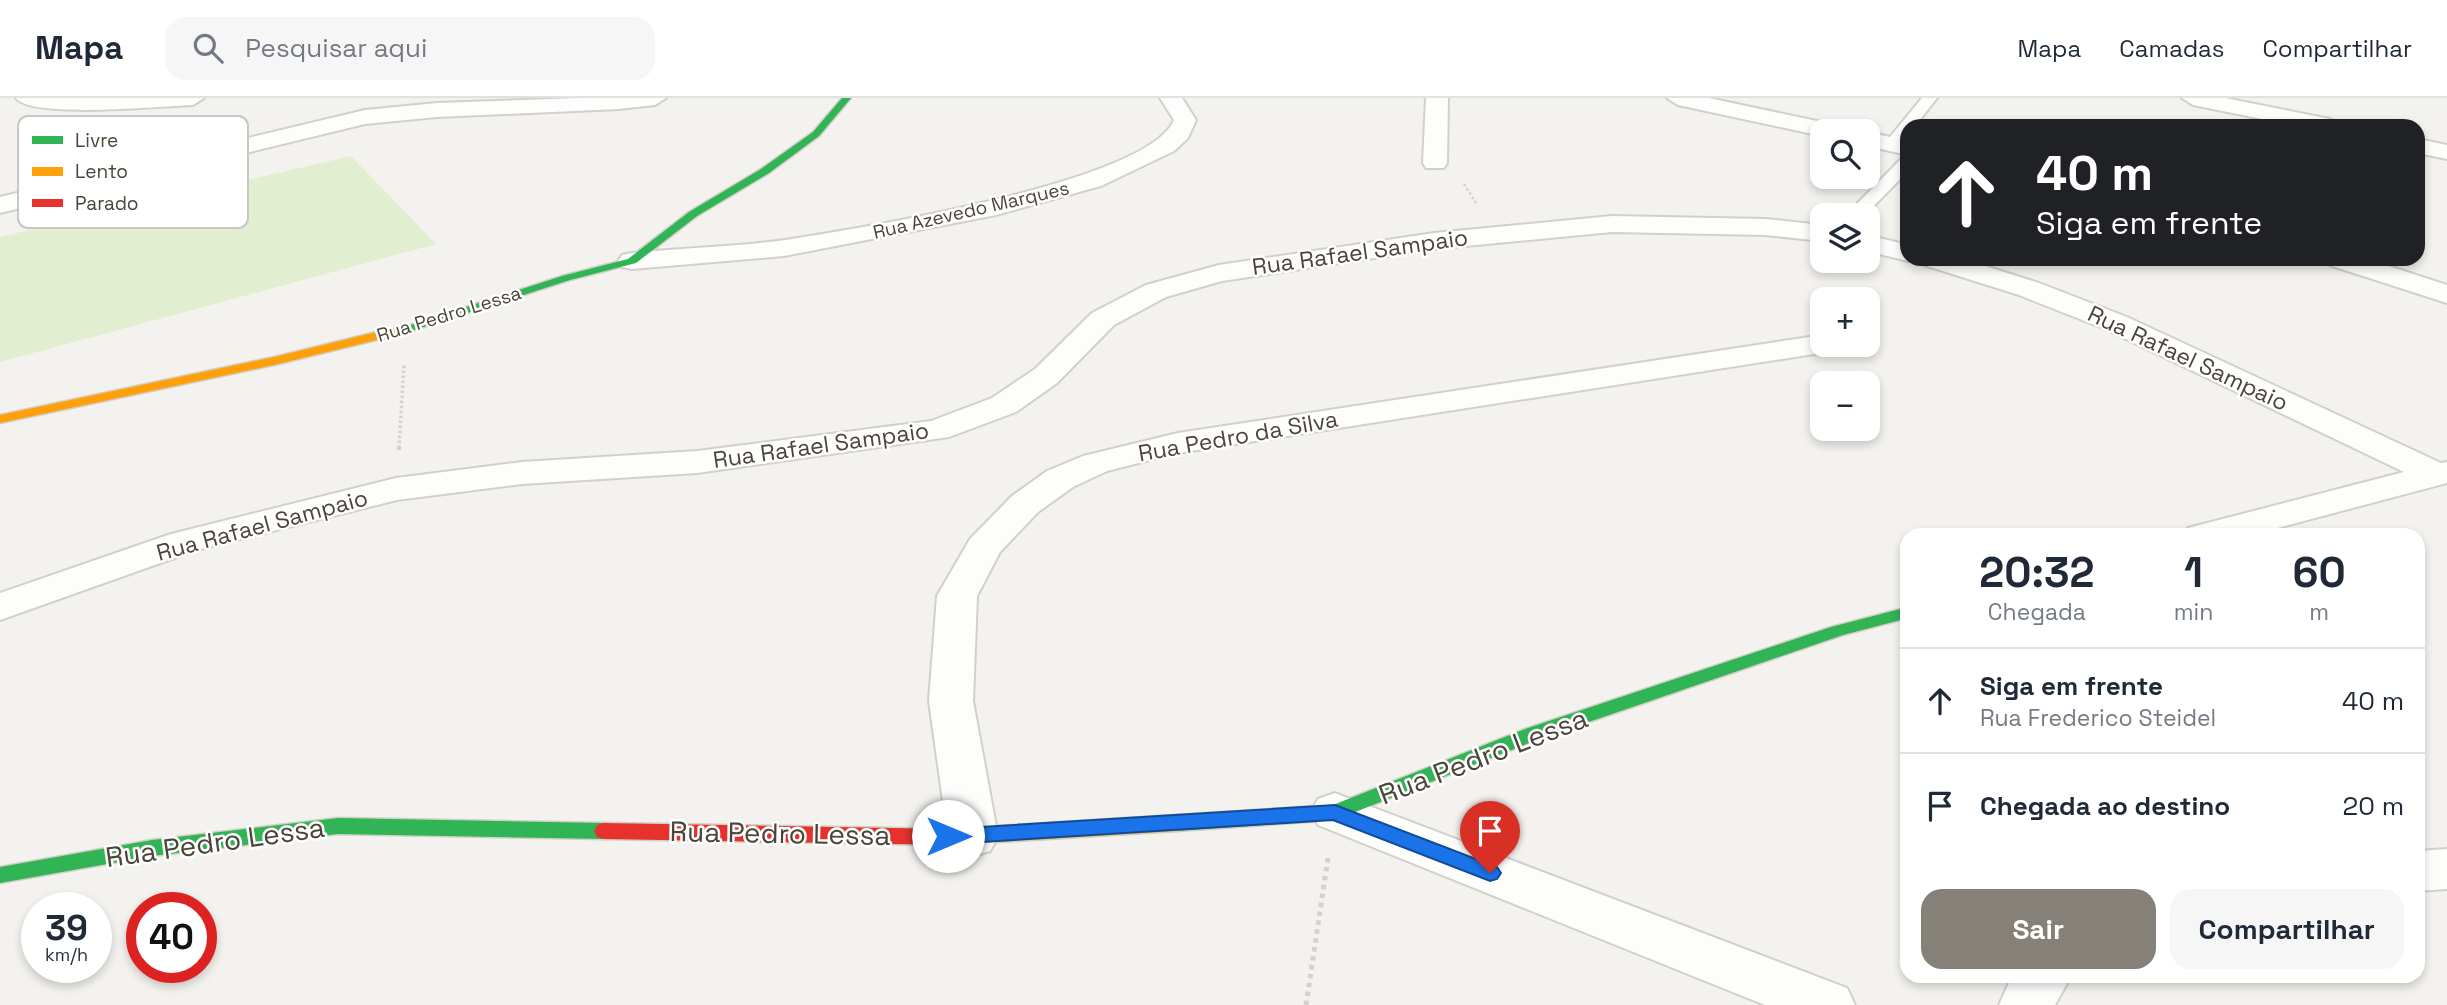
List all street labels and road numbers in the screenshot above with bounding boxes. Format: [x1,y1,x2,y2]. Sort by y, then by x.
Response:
street label: Rua Azevedo Marques [870,175,1072,245]
street label: Rua Rafael Sampaio [1250,222,1470,282]
street label: Rua Pedro Lessa [374,280,524,348]
street label: Rua Rafael Sampaio [2083,298,2293,418]
street label: Rua Pedro da Silva [1136,404,1340,468]
street label: Rua Rafael Sampaio [711,415,931,475]
street label: Rua Rafael Sampaio [153,482,371,568]
street label: Rua Pedro Lessa [1373,700,1593,812]
street label: Rua Pedro Lessa [103,809,327,875]
street label: Rua Pedro Lessa [669,813,891,853]

